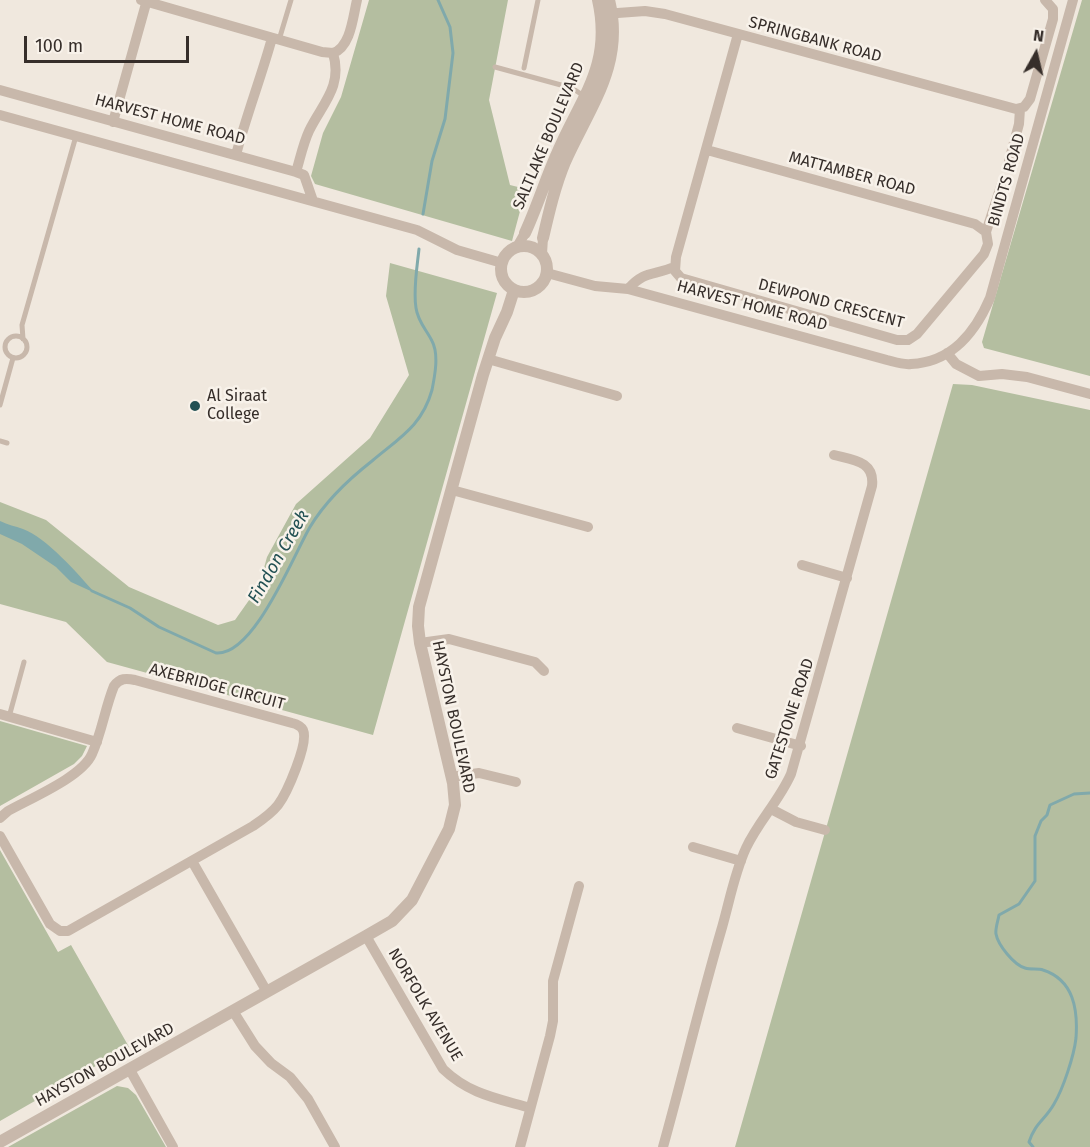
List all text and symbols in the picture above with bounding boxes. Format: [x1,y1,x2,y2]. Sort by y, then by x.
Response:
street label: SPRINGBANK ROAD [746,13,884,67]
scale bar [27,24,192,62]
north arrow [1006,24,1066,84]
text: N [1032,26,1045,46]
text: 100 m [35,35,83,57]
street label: SALTLAKE BOULEVARD [509,60,589,212]
street label: HARVEST HOME ROAD [93,91,247,149]
street label: BINDTS ROAD [985,131,1029,229]
street label: MATTAMBER ROAD [787,148,917,200]
street label: DEWPOND CRESCENT [756,275,906,333]
street label: HARVEST HOME ROAD [675,277,829,335]
place label: Al Siraat College [207,387,267,425]
marker: Al Siraat College [188,399,202,413]
water label: Findon Creek [244,507,314,607]
street label: HAYSTON BOULEVARD [427,639,479,795]
street label: GATESTONE ROAD [761,656,819,782]
street label: AXEBRIDGE CIRCUIT [147,660,287,714]
street label: NORFOLK AVENUE [384,945,466,1065]
street label: HAYSTON BOULEVARD [32,1019,178,1111]

